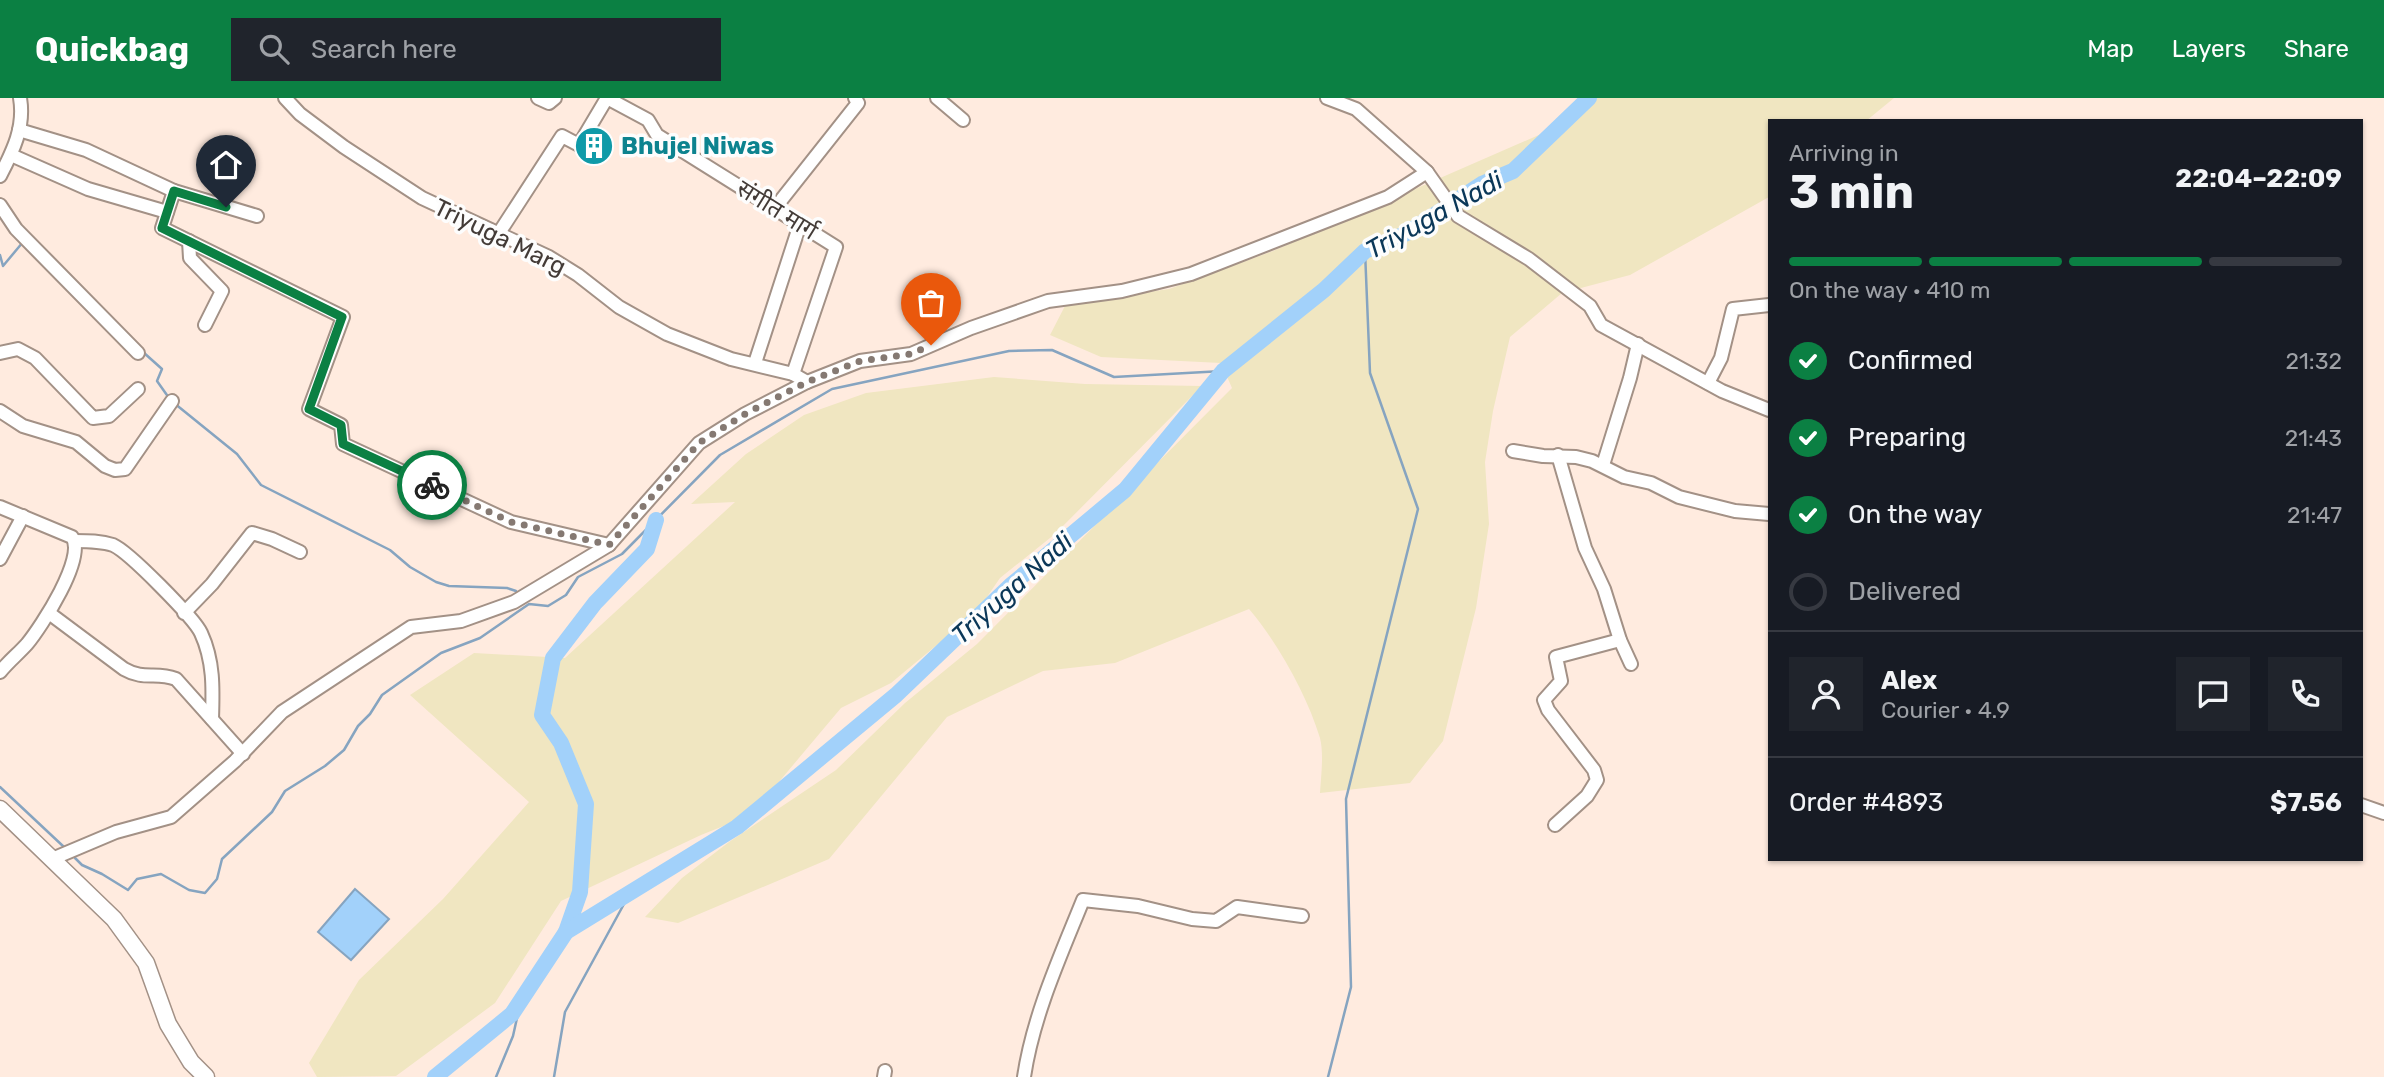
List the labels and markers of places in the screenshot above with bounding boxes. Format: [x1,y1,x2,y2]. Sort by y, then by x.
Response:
building icon: Bhujel Niwas [573,125,615,167]
place label: Bhujel Niwas [621,132,774,160]
pin [196,135,256,207]
pin [901,273,961,345]

